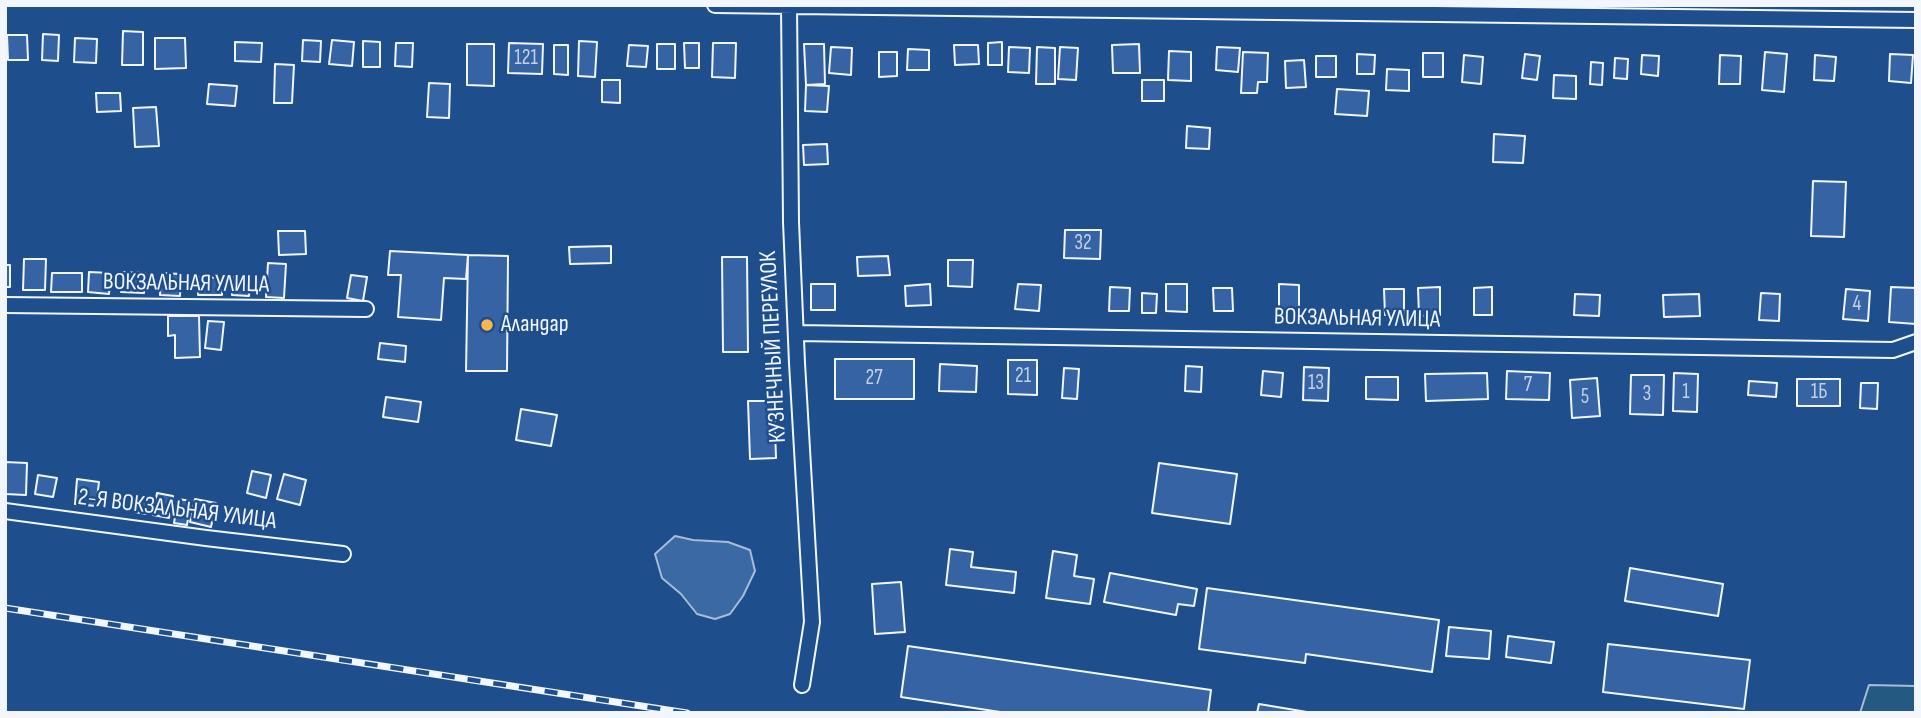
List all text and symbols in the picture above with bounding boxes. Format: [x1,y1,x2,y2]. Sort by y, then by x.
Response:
house number: 121 [514,46,538,72]
house number: 32 [1074,231,1092,257]
street label: КУЗНЕЧНЫЙ ПЕРЕУЛОК [755,250,793,444]
street label: ВОКЗАЛЬНАЯ УЛИЦА [103,268,269,300]
house number: 4 [1853,292,1861,318]
street label: ВОКЗАЛЬНАЯ УЛИЦА [1274,303,1440,335]
place label: Аландар [501,311,569,339]
marker: Аландар [479,317,495,333]
house number: 21 [1015,364,1031,390]
house number: 27 [865,366,883,392]
house number: 13 [1308,371,1324,397]
house number: 7 [1524,373,1532,399]
house number: 1 [1682,380,1690,406]
house number: 1Б [1811,380,1827,406]
house number: 3 [1643,382,1651,408]
house number: 5 [1581,385,1589,411]
street label: 2-Я ВОКЗАЛЬНАЯ УЛИЦА [76,484,278,536]

